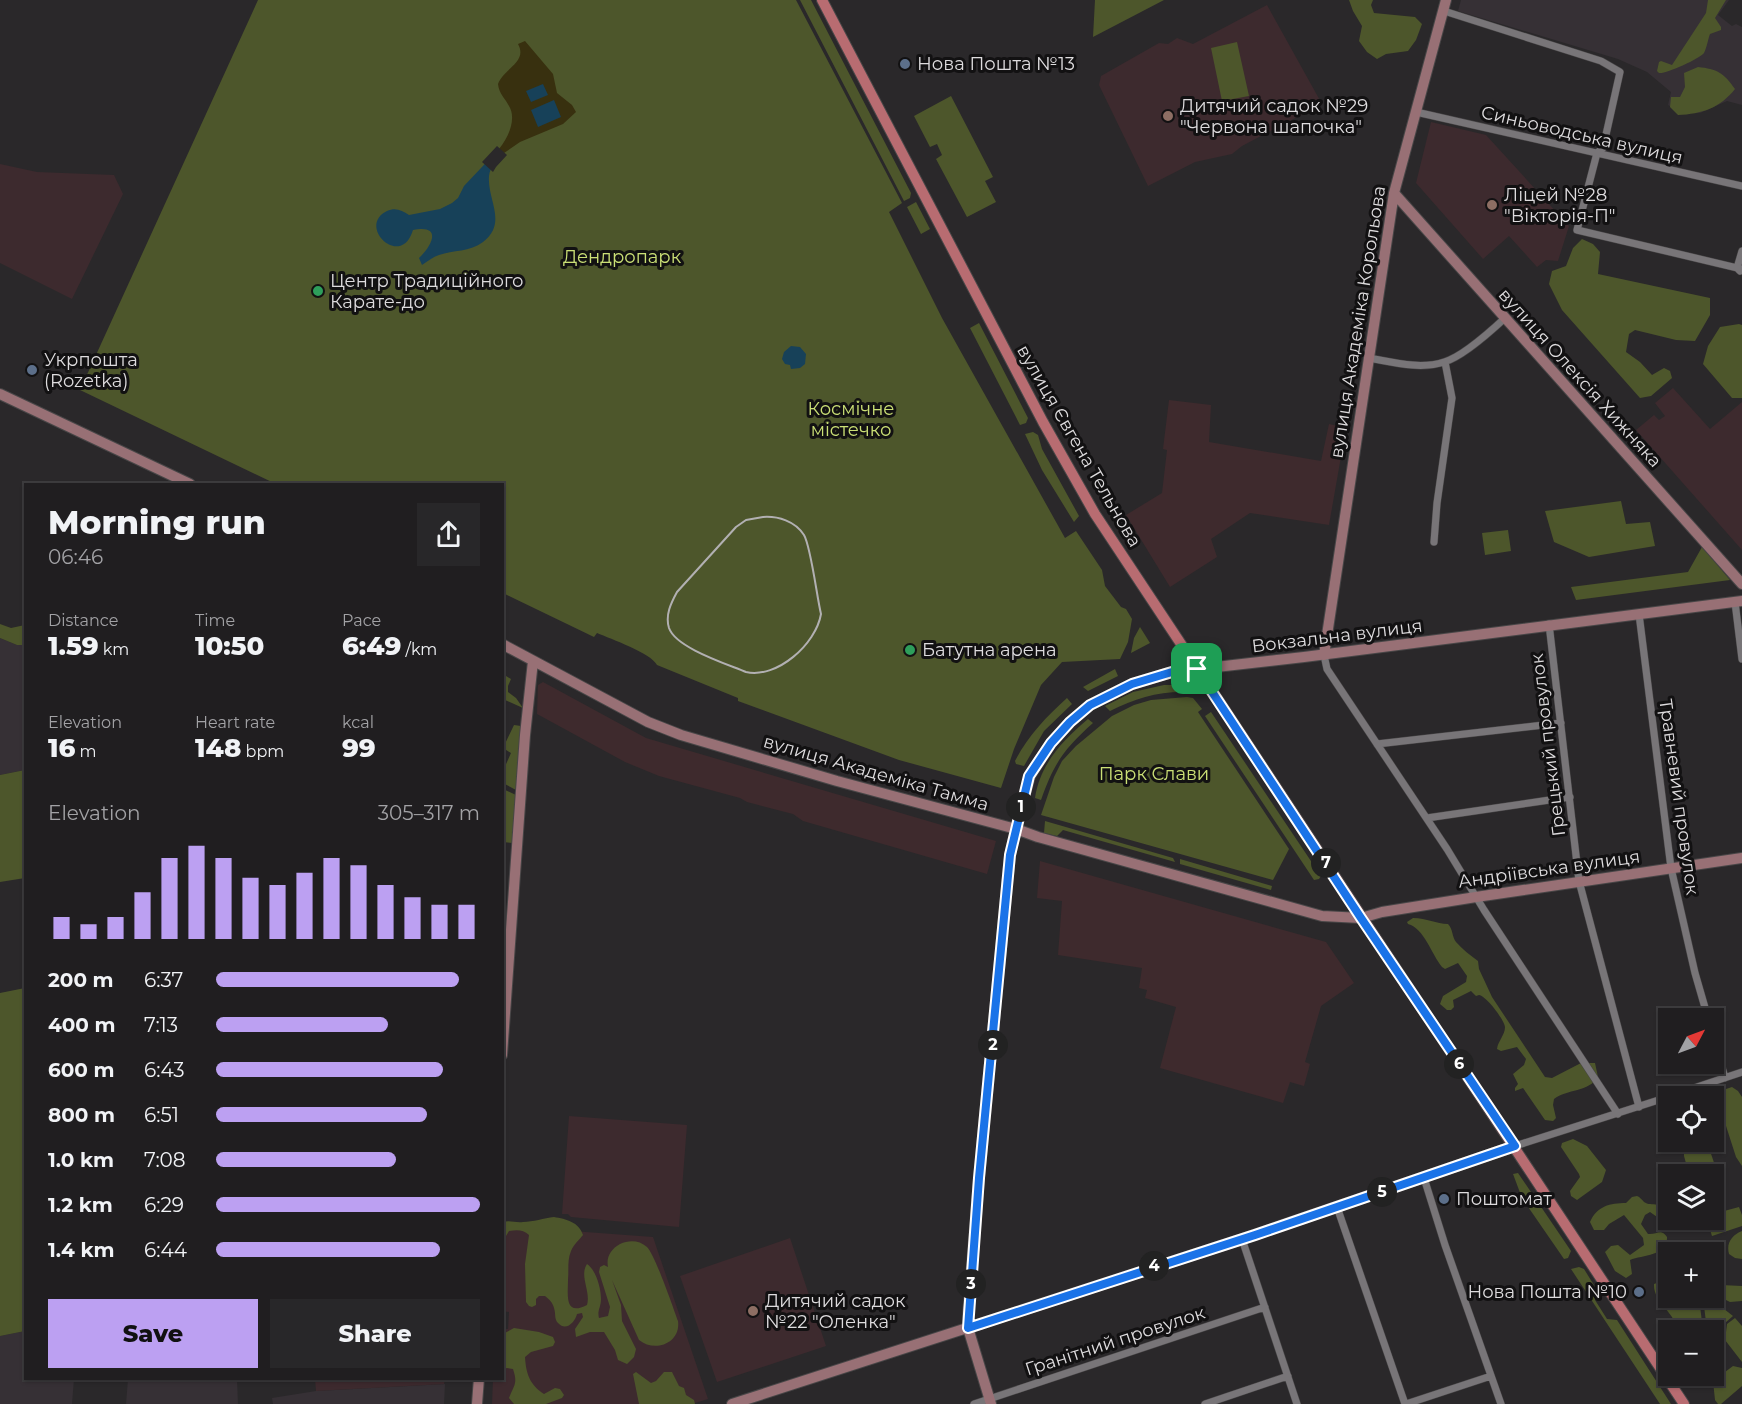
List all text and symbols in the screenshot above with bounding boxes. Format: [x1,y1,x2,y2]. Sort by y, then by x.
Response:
place label: Нова Пошта №13 [917,53,1075,75]
marker: Нова Пошта №13 [898,57,912,71]
place label: Дитячий садок №29 "Червона шапочка" [1180,95,1368,138]
street label: Синьоводська вулиця [1479,101,1685,169]
marker: Дитячий садок №29 "Червона шапочка" [1161,109,1175,123]
street label: вулиця Академіка Корольова [1326,184,1390,460]
place label: Ліцей №28 "Вікторія-П" [1504,184,1616,227]
marker: Ліцей №28 "Вікторія-П" [1485,198,1499,212]
park label: Дендропарк [563,246,682,268]
place label: Центр Традиційного Карате-до [330,270,523,313]
marker: Центр Традиційного Карате-до [311,284,325,298]
street label: вулиця Олексія Хижняка [1494,284,1666,472]
street label: вулиця Євгена Тельнова [1012,341,1146,551]
place label: Укрпошта (Rozetka) [44,349,138,392]
marker: Укрпошта (Rozetka) [25,363,39,377]
park label: Космічне містечко [808,398,894,441]
text: Morning run [48,502,266,542]
button: share [417,503,480,566]
text: 06:46 [48,545,103,569]
text: Distance [48,611,118,630]
text: Time [195,611,235,630]
text: Pace [342,611,381,630]
street label: Вокзальна вулиця [1250,615,1424,657]
text: 1.59 [48,630,99,662]
text: 10:50 [195,630,264,662]
text: 6:49 [342,630,401,662]
place label: Батутна арена [922,639,1057,661]
text: km [99,640,129,659]
text: /km [401,640,437,659]
marker: Батутна арена [903,643,917,657]
pin [1171,643,1222,694]
icon: arrive [1180,652,1213,685]
street label: Грецький провулок [1526,652,1570,838]
street label: Травневий провулок [1654,698,1704,897]
text: Elevation [48,713,122,732]
text: Heart rate [195,713,275,732]
text: kcal [342,713,374,732]
street label: вулиця Академіка Тамма [761,730,991,816]
text: 16 [48,732,75,764]
text: 148 [195,732,241,764]
text: 99 [342,732,376,764]
text: m [75,742,97,761]
text: bpm [241,742,284,761]
park label: Парк Слави [1099,763,1209,785]
pin: 1 [1006,792,1036,822]
text: 1 [1018,797,1024,816]
text: Elevation [48,801,140,825]
text: 305–317 m [378,801,480,825]
street label: Андріївська вулиця [1457,845,1641,893]
pin: 7 [1311,848,1341,878]
text: 7 [1321,853,1331,872]
text: 200 m [48,968,114,992]
text: 6:37 [144,968,183,992]
north arrow [1658,1008,1724,1074]
map controls [1658,1008,1724,1386]
text: 400 m [48,1013,116,1037]
text: 7:13 [144,1013,178,1037]
pin: 2 [978,1030,1008,1060]
text: 2 [988,1035,998,1054]
pin: 6 [1444,1049,1474,1079]
text: 6 [1454,1054,1464,1073]
text: 600 m [48,1058,115,1082]
text: 6:43 [144,1058,185,1082]
button: locate [1658,1086,1724,1152]
text: 800 m [48,1103,115,1127]
text: 6:51 [144,1103,179,1127]
text: 1.0 km [48,1148,114,1172]
text: 7:08 [144,1148,186,1172]
button: layers [1658,1164,1724,1230]
pin: 5 [1367,1177,1397,1207]
text: 5 [1377,1182,1387,1201]
place label: Поштомат [1456,1188,1552,1210]
marker: Поштомат [1437,1192,1451,1206]
text: 1.2 km [48,1193,113,1217]
text: 6:29 [144,1193,184,1217]
text: 1.4 km [48,1238,115,1262]
text: 6:44 [144,1238,187,1262]
button: + [1658,1242,1724,1308]
pin: 4 [1139,1251,1169,1281]
text: 4 [1148,1256,1160,1275]
pin: 3 [956,1269,986,1299]
text: 3 [966,1274,976,1293]
place label: Нова Пошта №10 [1467,1281,1627,1303]
marker: Нова Пошта №10 [1632,1285,1646,1299]
place label: Дитячий садок №22 "Оленка" [765,1290,906,1333]
button: Save [48,1299,258,1368]
button: Share [270,1299,480,1368]
street label: Гранітний провулок [1022,1301,1208,1380]
marker: Дитячий садок №22 "Оленка" [746,1304,760,1318]
button: − [1658,1320,1724,1386]

